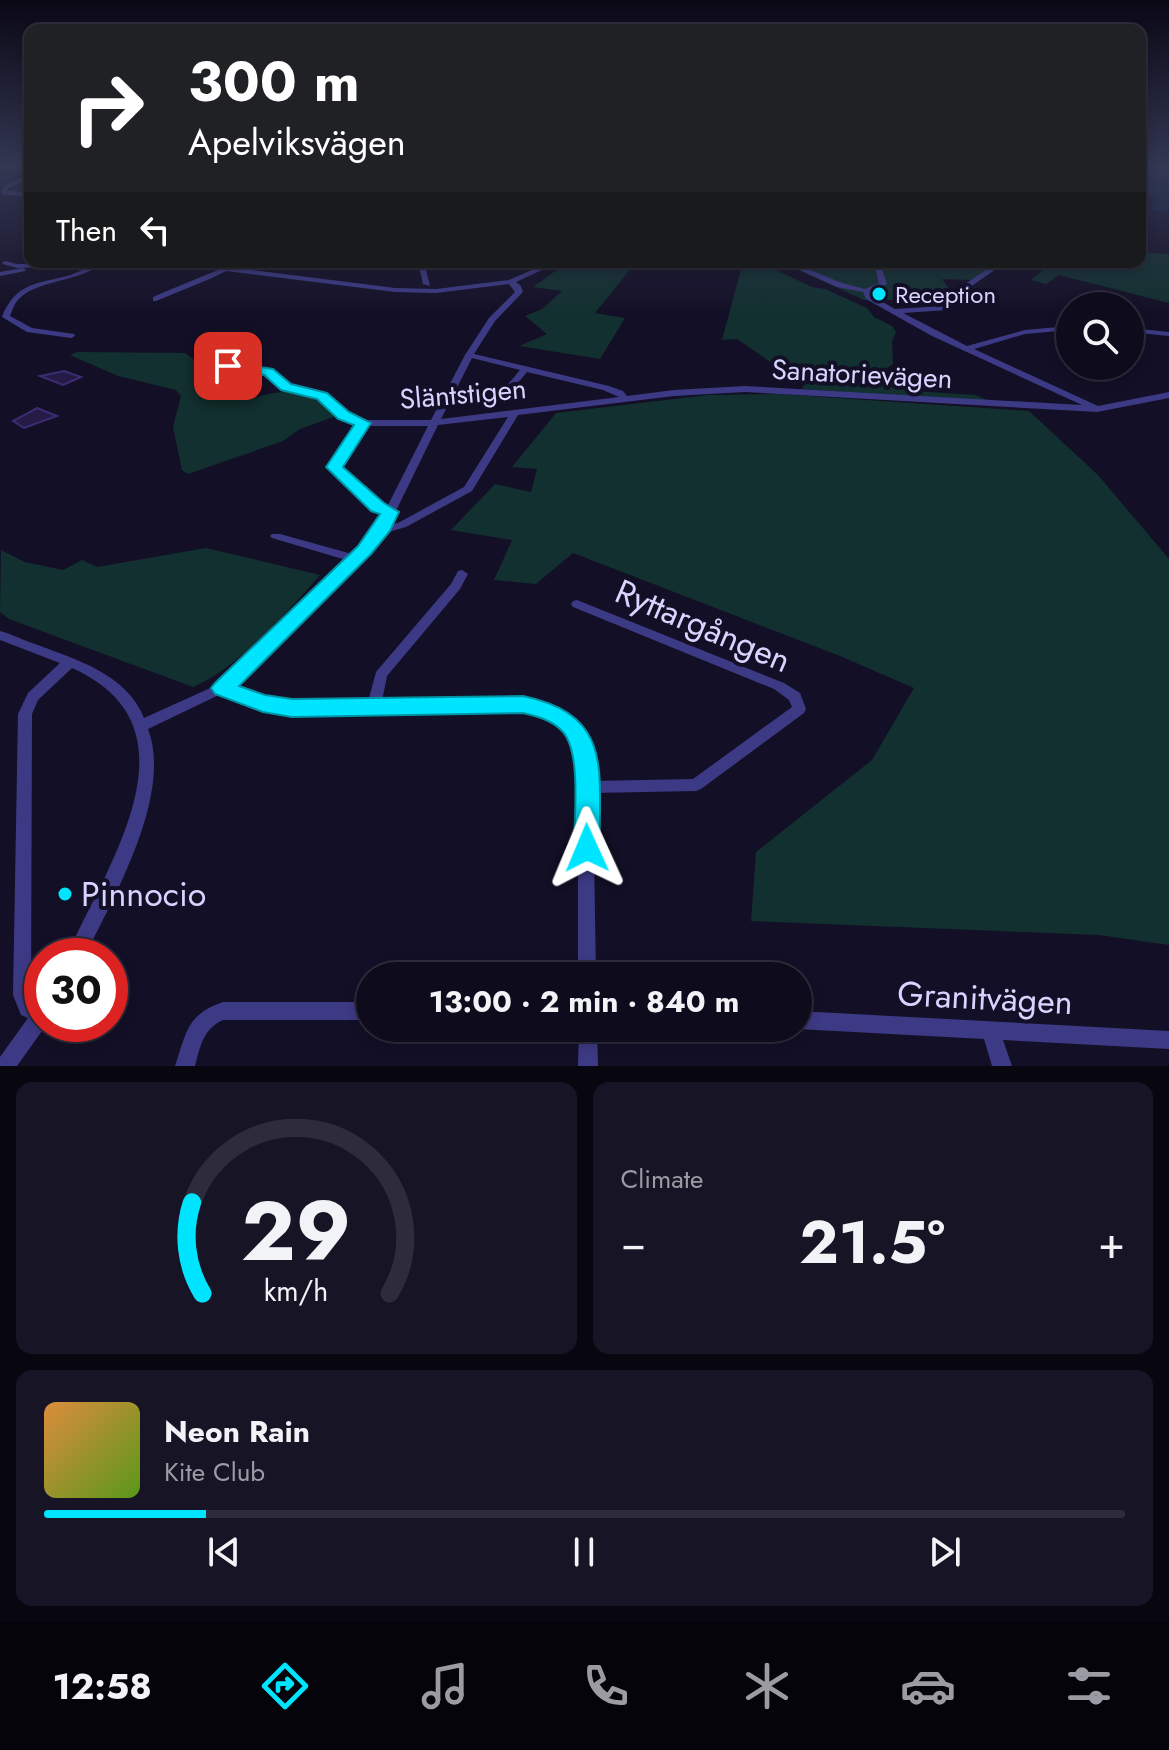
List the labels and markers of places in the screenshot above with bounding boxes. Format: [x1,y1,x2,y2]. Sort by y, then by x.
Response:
place label: Reception [895,277,996,312]
marker: Reception [870,285,888,303]
pin [194,332,262,400]
place label: Pinnocio [81,870,206,919]
marker: Pinnocio [56,885,74,903]

